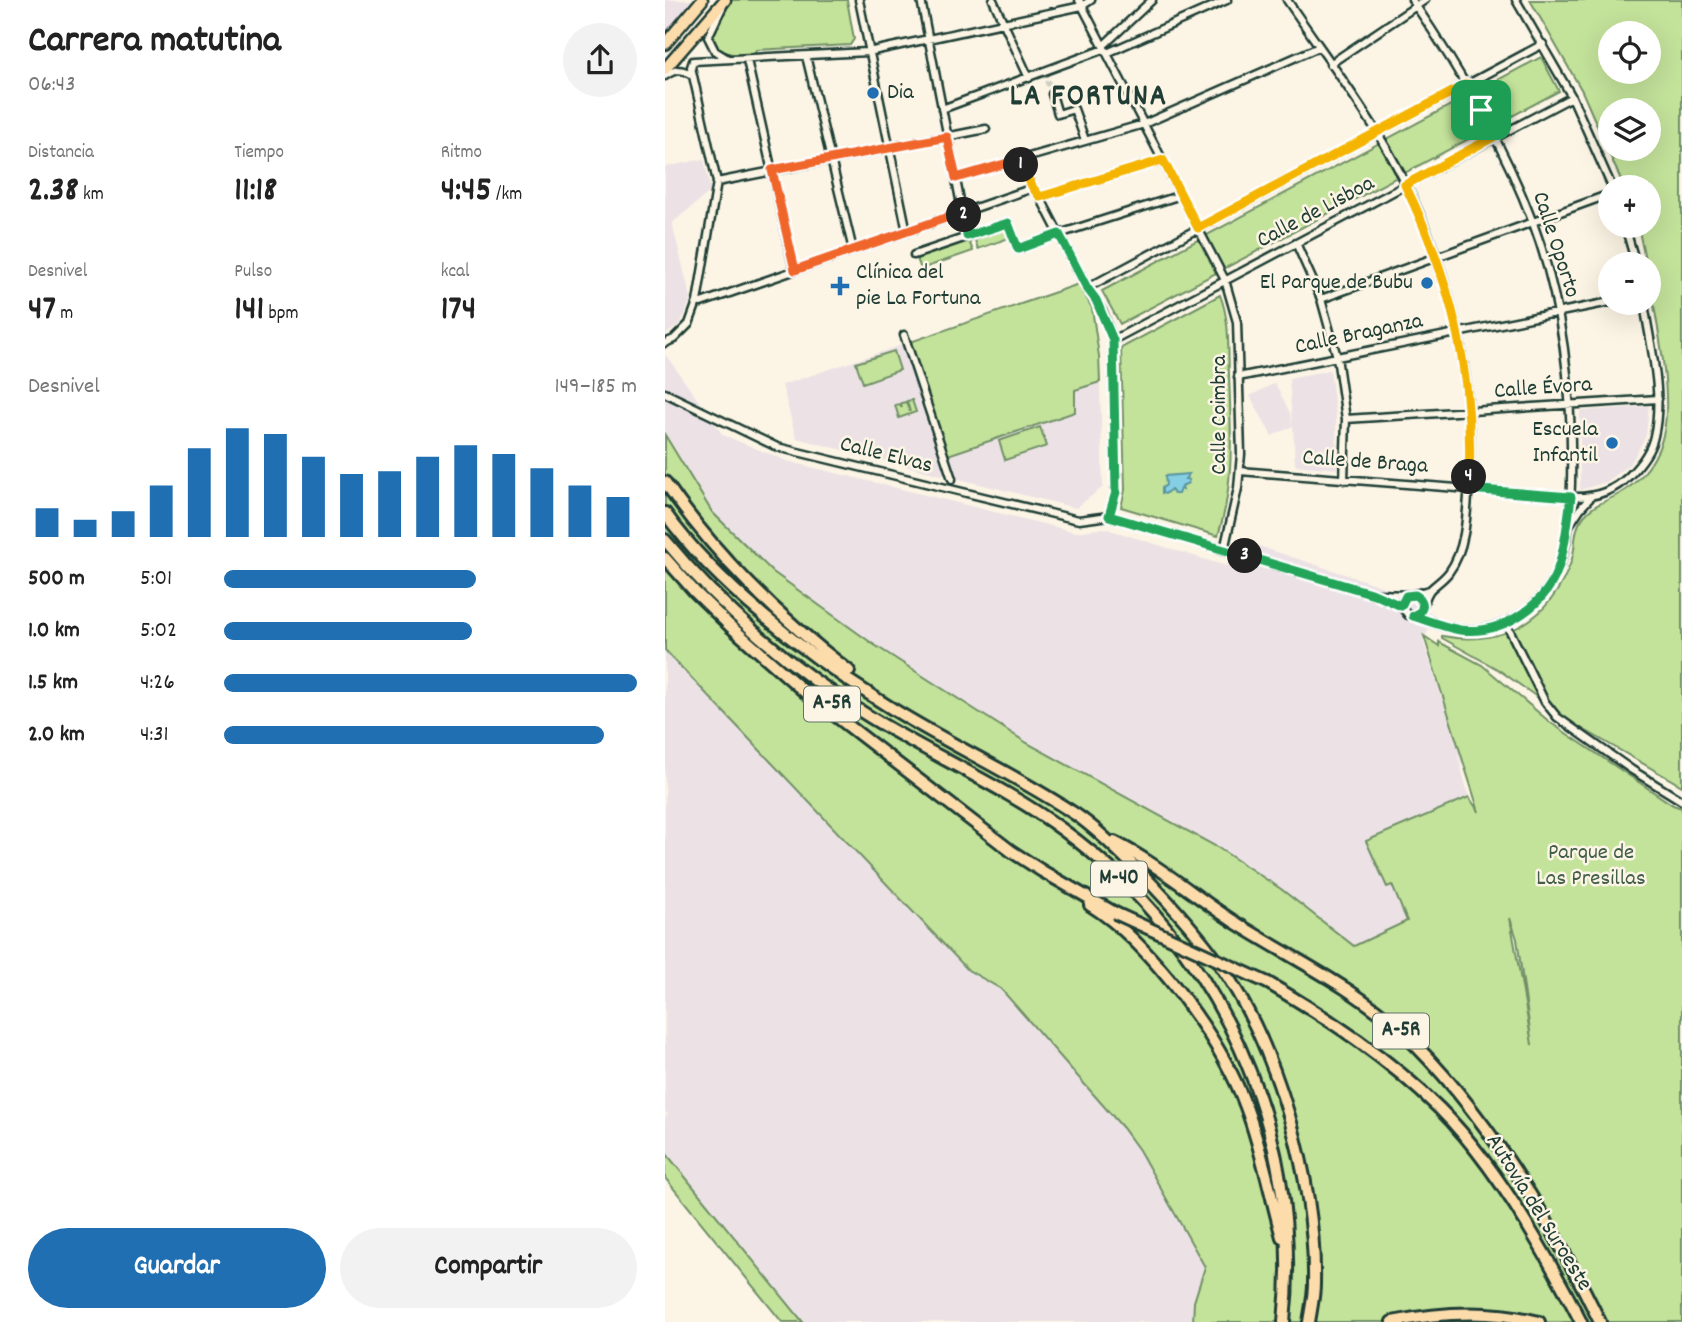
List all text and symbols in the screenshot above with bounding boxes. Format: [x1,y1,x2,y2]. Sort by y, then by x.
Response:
text: Carrera matutina [28,15,281,70]
map controls [1598,21,1661,315]
button: locate [1598,21,1661,84]
button: share [563,23,637,97]
text: 06:43 [28,69,75,102]
place label: Dia [887,77,915,110]
district label: LA FORTUNA [1010,77,1168,120]
pin [1451,80,1511,140]
marker: Dia [865,85,881,101]
icon: arrive [1462,91,1500,129]
button: layers [1598,98,1661,161]
text: Distancia [28,140,94,167]
text: Tiempo [234,140,284,167]
text: Ritmo [441,140,482,167]
pin: 1 [1003,148,1039,182]
text: 1 [1018,151,1023,178]
text: 2.38 [28,167,79,217]
text: 11:18 [234,167,277,217]
text: 4:45 [441,167,492,217]
street label: Calle de Lisboa [1251,168,1382,258]
button: + [1598,175,1661,238]
text: km [79,182,104,209]
text: /km [492,182,522,209]
street label: Calle Oporto [1522,188,1588,302]
pin: 2 [947,198,981,232]
text: 2 [959,201,968,228]
button: − [1598,252,1661,315]
place label: Clínica del pie La Fortuna [856,257,982,316]
text: Desnivel [28,259,87,286]
text: Pulso [234,259,272,286]
text: kcal [441,259,470,286]
place label: El Parque de Bubu [1260,267,1413,300]
marker: El Parque de Bubu [1419,275,1435,291]
marker: Clínica del pie La Fortuna [830,276,850,296]
text: 47 [28,286,56,336]
text: 141 [234,286,264,336]
text: 174 [441,286,476,336]
text: m [56,301,73,328]
text: bpm [264,301,299,328]
street label: Calle Braganza [1292,305,1427,365]
street label: Calle Coimbra [1204,354,1237,475]
street label: Calle Évora [1493,369,1594,409]
text: Desnivel [28,371,100,404]
text: 149–185 m [554,371,637,404]
place label: Escuela Infantil [1532,414,1599,473]
street label: Calle Elvas [836,429,936,483]
marker: Escuela Infantil [1604,435,1620,451]
street label: Calle de Braga [1301,442,1430,484]
pin: 4 [1451,460,1487,494]
text: 4 [1465,463,1472,490]
pin: 3 [1227,538,1263,574]
text: 3 [1240,542,1249,569]
text: 500 m [28,563,85,596]
text: 5:01 [140,563,172,596]
text: 1.0 km [28,615,80,648]
text: 5:02 [140,615,177,648]
text: 1.5 km [28,667,78,700]
text: 4:26 [140,667,175,700]
road number: A-5R [804,686,860,722]
text: 2.0 km [28,719,85,752]
text: 4:31 [140,719,169,752]
park label: Parque de Las Presillas [1536,837,1646,896]
road number: M-40 [1091,862,1147,896]
road number: A-5R [1373,1014,1429,1048]
street label: Autovía del Suroeste [1476,1128,1600,1298]
button: Guardar [28,1228,326,1308]
button: Compartir [340,1228,637,1308]

